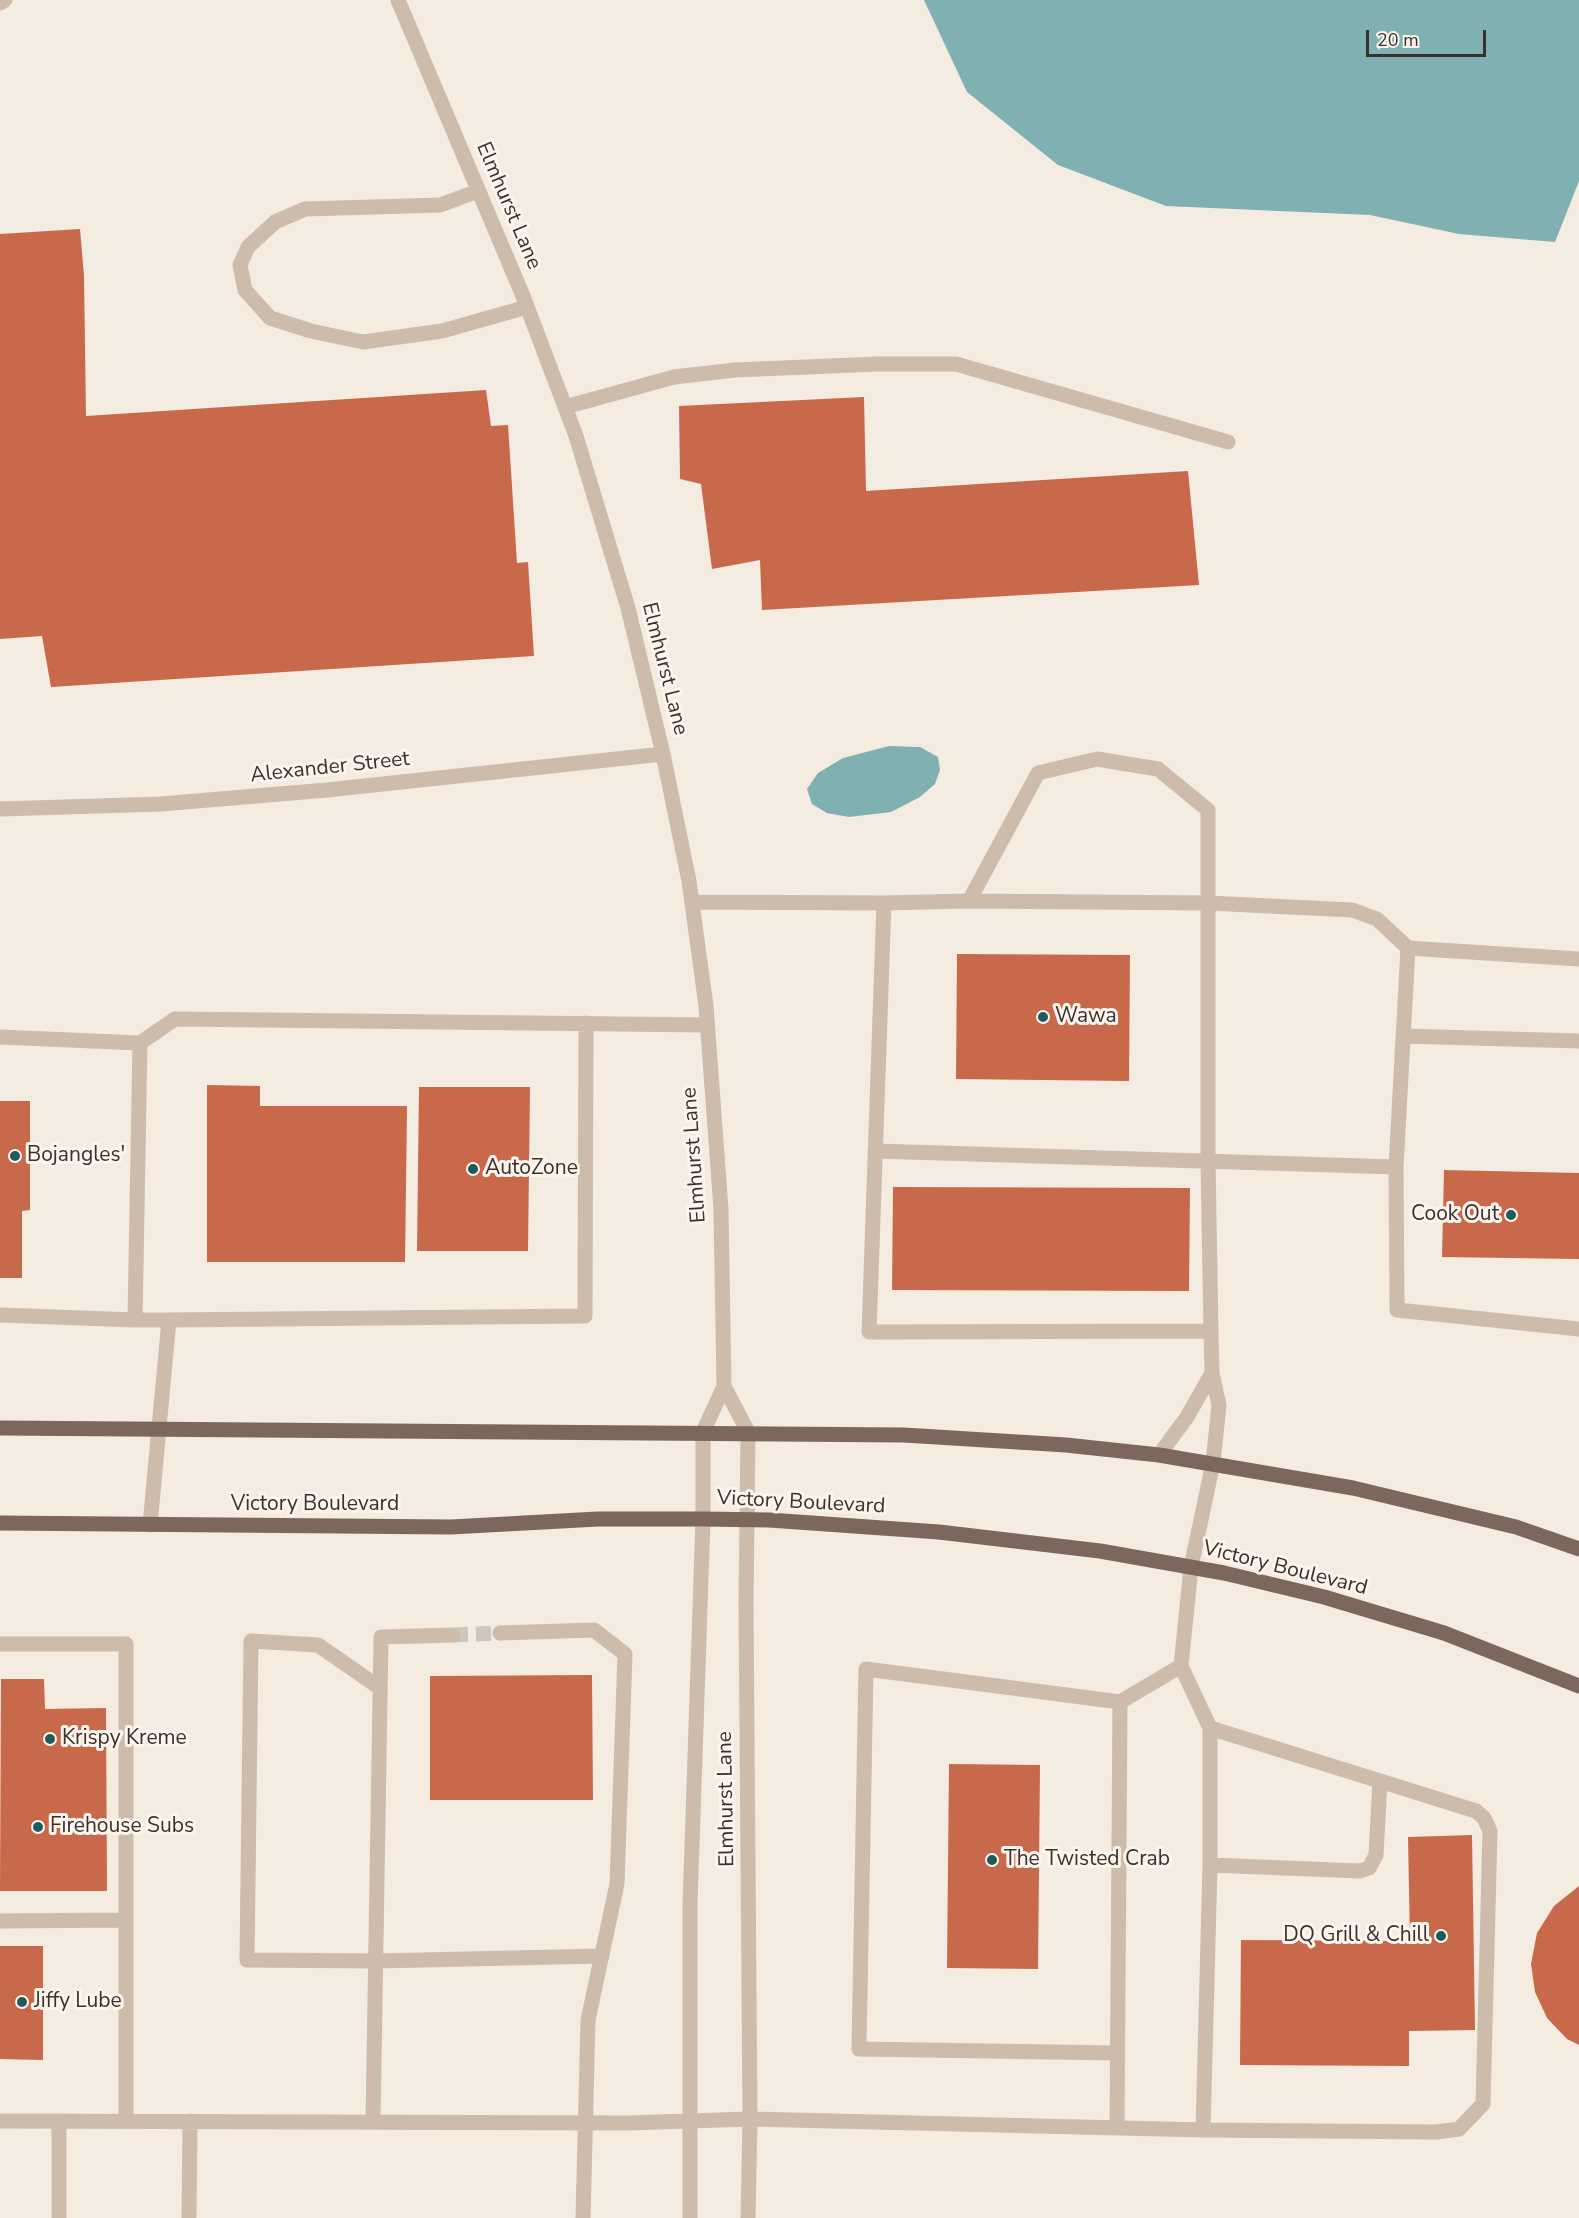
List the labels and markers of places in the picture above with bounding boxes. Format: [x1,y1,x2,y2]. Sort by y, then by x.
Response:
place label: Wawa [1055,1004,1117,1030]
marker: Wawa [1036,1010,1050,1024]
place label: Bojangles' [27,1143,125,1169]
marker: Bojangles' [8,1149,22,1163]
place label: AutoZone [485,1156,578,1182]
marker: AutoZone [466,1162,480,1176]
place label: Cook Out [1411,1202,1499,1228]
marker: Cook Out [1504,1208,1518,1222]
place label: Krispy Kreme [62,1726,187,1752]
marker: Krispy Kreme [43,1732,57,1746]
place label: Firehouse Subs [50,1814,194,1840]
marker: Firehouse Subs [31,1820,45,1834]
place label: The Twisted Crab [1004,1847,1170,1873]
marker: The Twisted Crab [985,1853,999,1867]
place label: DQ Grill & Chill [1283,1923,1429,1949]
marker: DQ Grill & Chill [1434,1929,1448,1943]
place label: Jiffy Lube [34,1989,122,2015]
marker: Jiffy Lube [15,1995,29,2009]

